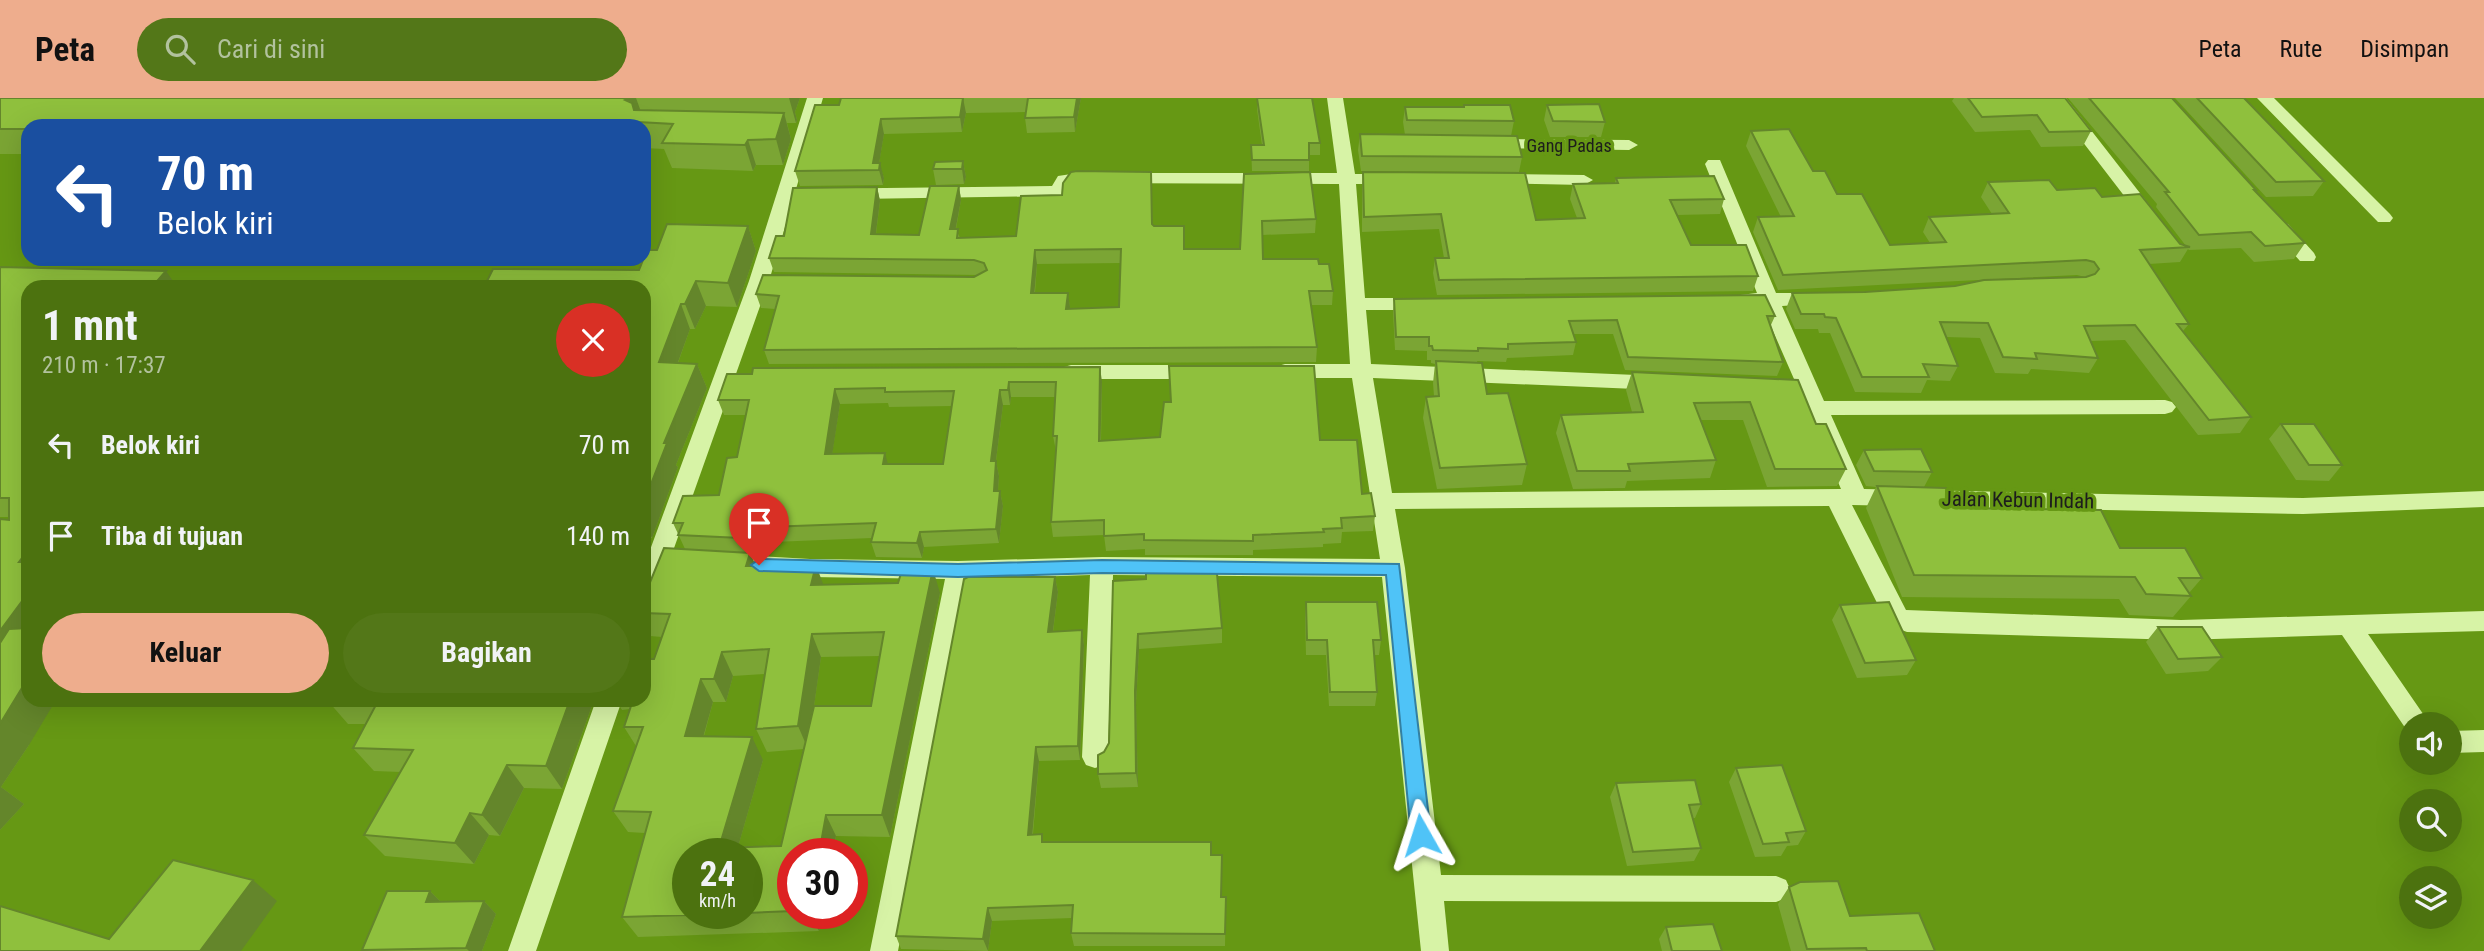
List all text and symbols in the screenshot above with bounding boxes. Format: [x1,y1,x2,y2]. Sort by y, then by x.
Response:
search box [137,18,627,81]
text: Peta [35,30,95,69]
icon: search [161,30,199,68]
text: Cari di sini [217,34,325,64]
text: Peta [2199,35,2242,63]
text: Rute [2280,35,2322,63]
text: Disimpan [2360,35,2449,63]
street label: Gang Padas [1526,135,1612,156]
text: 70 m [157,145,254,202]
icon: left [42,147,133,238]
text: Belok kiri [157,204,274,242]
text: 1 mnt [42,301,138,350]
button: close [556,303,630,377]
text: 210 m · 17:37 [42,352,166,379]
icon: left [42,426,80,464]
text: Belok kiri [101,430,200,460]
text: 70 m [579,430,630,460]
street label: Jalan Kebun Indah [1941,487,2095,513]
pin [729,493,789,565]
icon: arrive [740,504,778,542]
icon: arrive [42,517,80,555]
text: Tiba di tujuan [101,521,243,551]
text: 140 m [566,521,630,551]
button: Keluar [42,613,329,693]
button: Bagikan [343,613,630,693]
map controls [2399,712,2462,929]
button: sound [2399,712,2462,775]
button: search [2399,789,2462,852]
position arrow [1384,798,1458,872]
speed limit sign: 30 [777,838,868,929]
text: 24 [700,854,735,895]
button: layers [2399,866,2462,929]
text: km/h [699,890,736,911]

